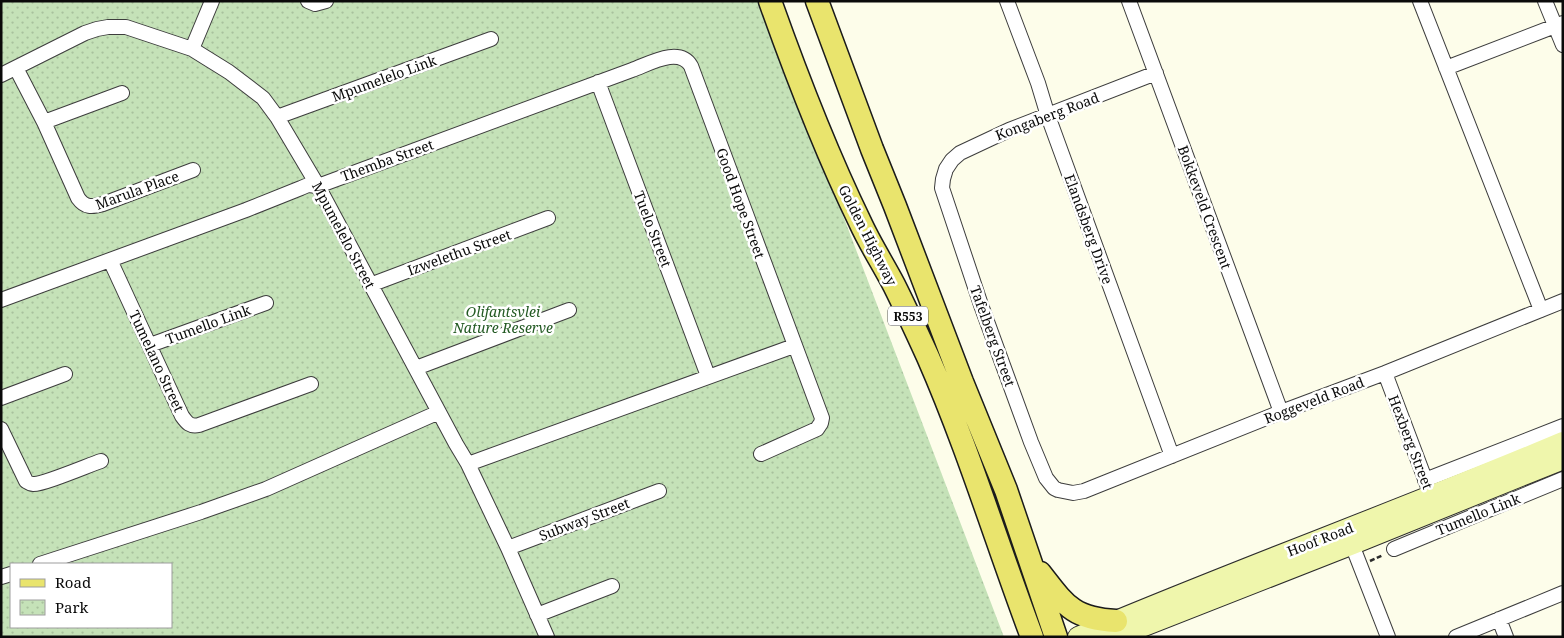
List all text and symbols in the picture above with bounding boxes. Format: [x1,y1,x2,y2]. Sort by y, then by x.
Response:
street label: Mpumelelo Link [329,50,440,106]
street label: Kongaberg Road [992,87,1102,145]
street label: Themba Street [338,134,436,186]
street label: Bokkeveld Crescent [1174,143,1236,272]
street label: Good Hope Street [712,145,770,261]
street label: Marula Place [93,166,181,214]
street label: Elandsberg Drive [1060,171,1118,287]
street label: Mpumelelo Street [308,178,380,292]
street label: Golden Highway [834,181,902,289]
street label: Tuelo Street [630,188,676,270]
street label: Izwelethu Street [405,224,514,280]
street label: Tafelberg Street [966,283,1020,389]
street label: Tumello Link [163,300,254,348]
park label: Olifantsvlei Nature Reserve [452,302,553,337]
road number: R553 [888,306,928,326]
street label: Tumelano Street [125,307,189,415]
street label: Roggeveld Road [1261,372,1367,428]
street label: Hexberg Street [1384,392,1438,492]
street label: Tumello Link [1433,488,1524,539]
street label: Subway Street [536,493,632,545]
street label: Hoof Road [1284,517,1356,560]
legend [10,563,172,628]
text: Road [55,572,91,592]
text: Park [55,597,89,617]

